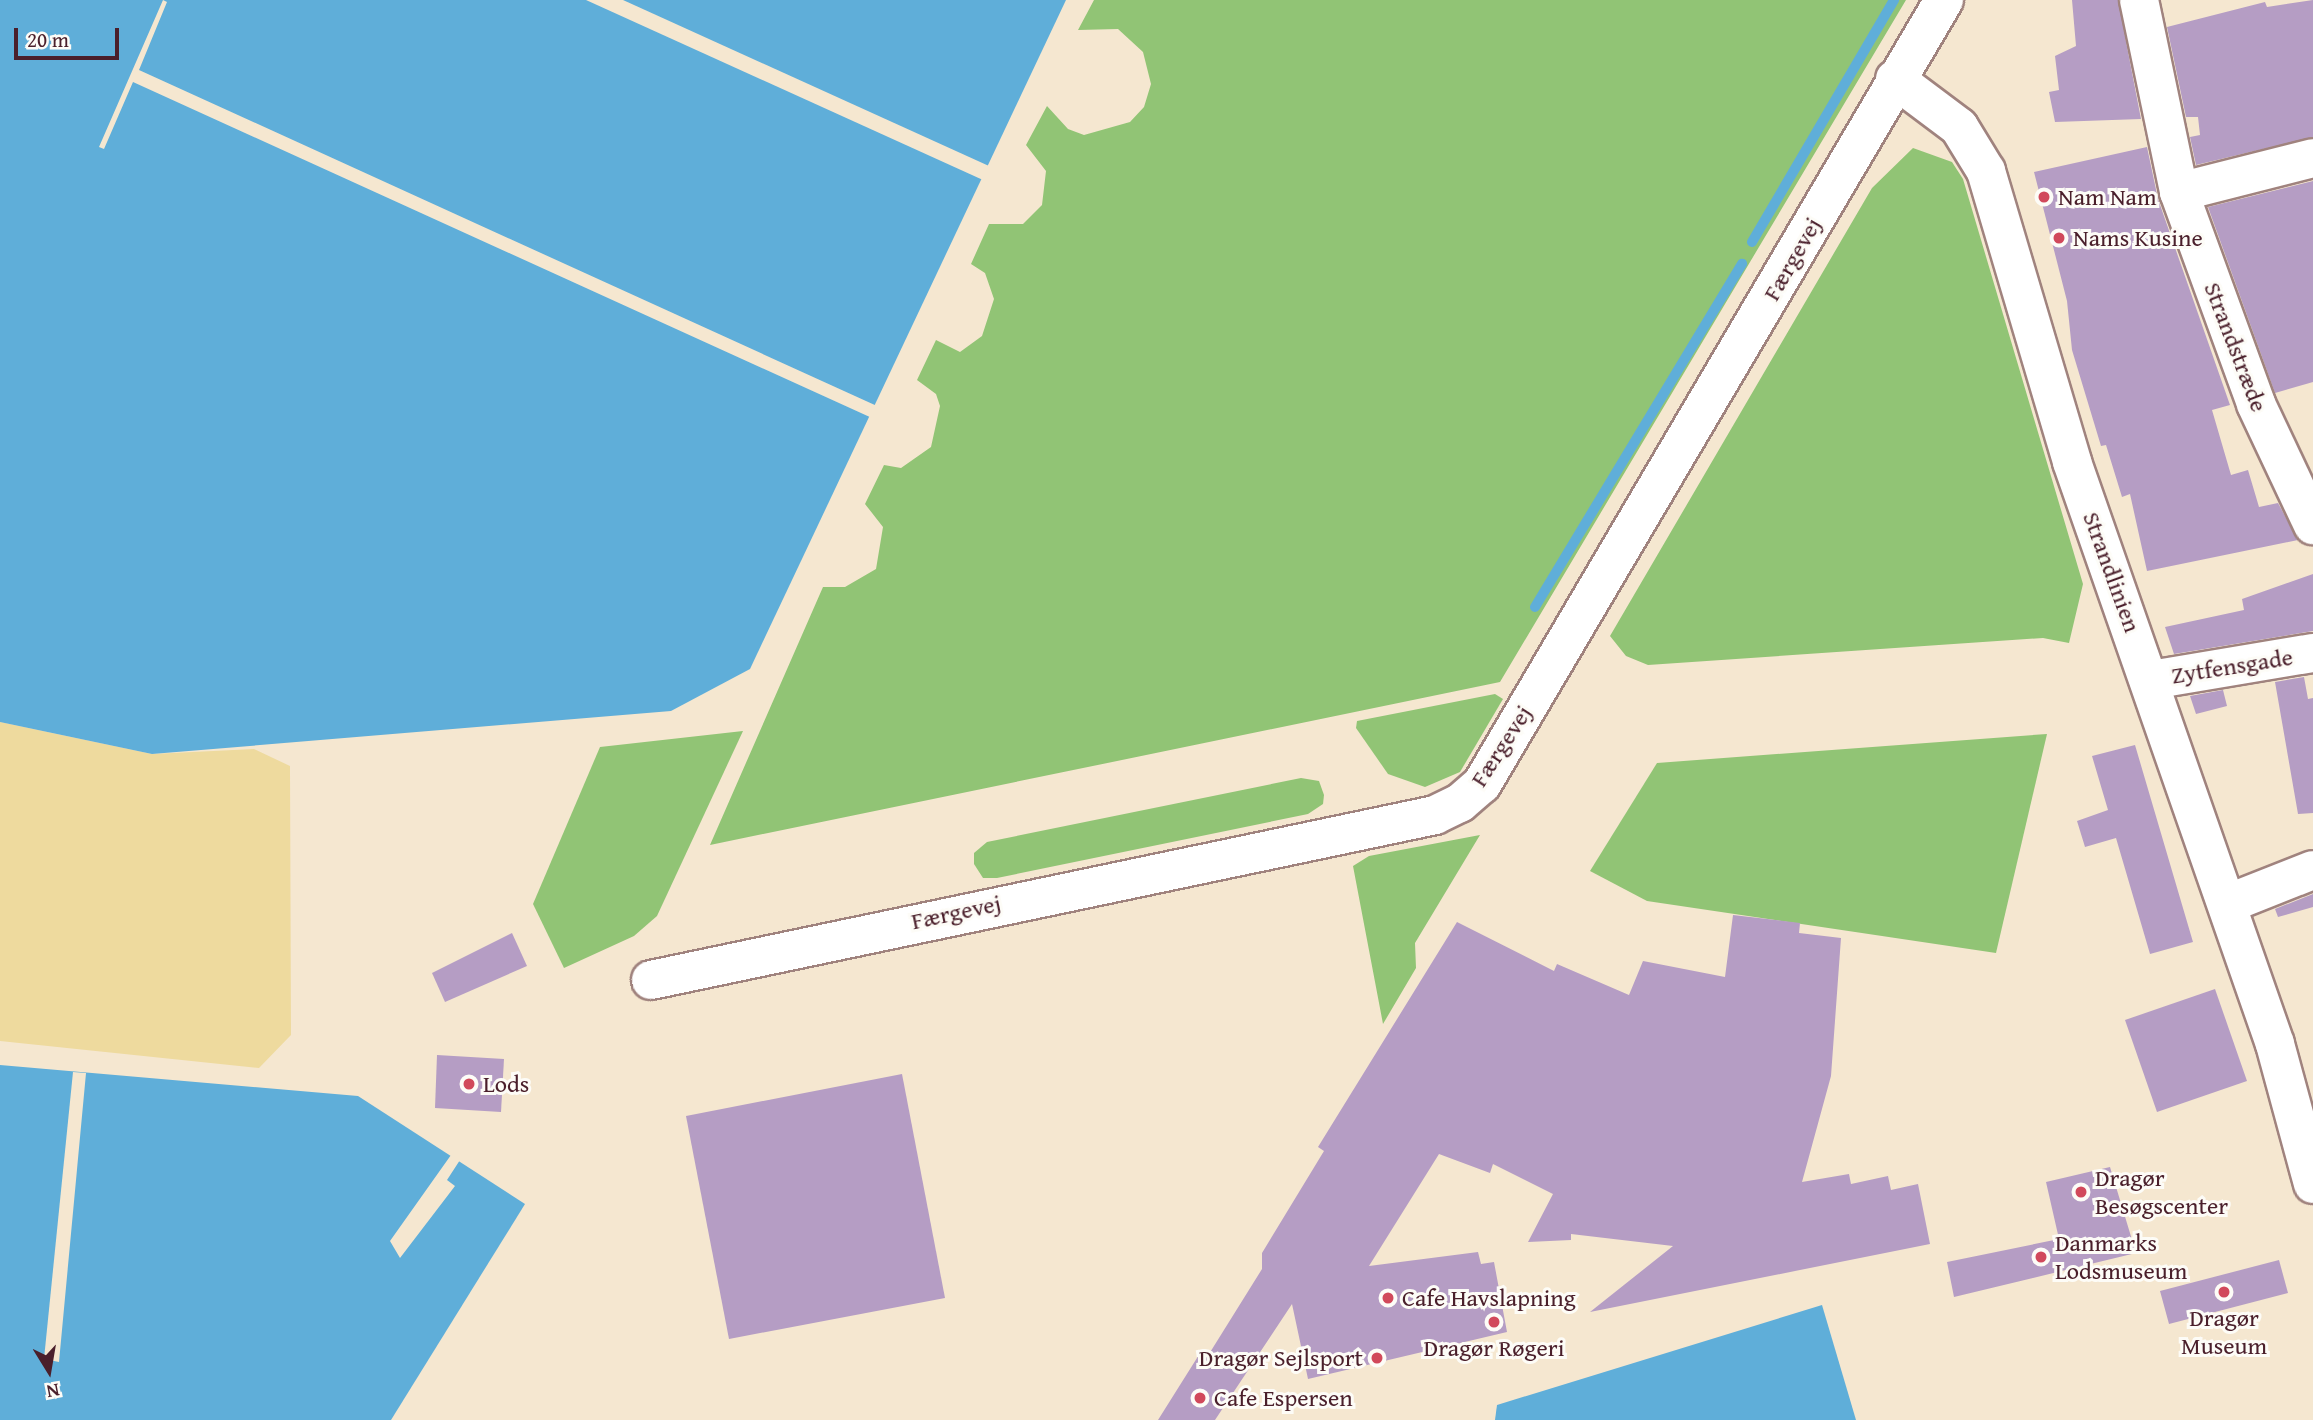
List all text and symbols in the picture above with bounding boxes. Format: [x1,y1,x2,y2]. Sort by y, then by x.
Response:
scale bar [18,14,122,58]
text: 20 m [27,24,69,55]
place label: Nam Nam [2058,183,2157,211]
marker: Nam Nam [2036,189,2052,205]
street label: Færgevej [1757,212,1827,306]
place label: Nams Kusine [2073,224,2203,252]
marker: Nams Kusine [2051,230,2067,246]
street label: Strandstræde [2198,278,2274,416]
street label: Strandlinien [2077,508,2147,636]
street label: Zytfensgade [2169,642,2295,690]
street label: Færgevej [1464,700,1538,792]
street label: Færgevej [909,888,1003,936]
place label: Lods [483,1070,529,1098]
marker: Lods [461,1076,477,1092]
place label: Dragør Besøgscenter [2095,1164,2228,1220]
marker: Dragør Besøgscenter [2073,1184,2089,1200]
place label: Danmarks Lodsmuseum [2055,1229,2187,1285]
marker: Danmarks Lodsmuseum [2033,1249,2049,1265]
place label: Cafe Havslapning [1402,1284,1576,1312]
marker: Dragør Museum [2216,1284,2232,1300]
marker: Cafe Havslapning [1380,1290,1396,1306]
place label: Dragør Museum [2181,1304,2267,1360]
marker: Dragør Røgeri [1486,1314,1502,1330]
place label: Dragør Røgeri [1424,1334,1564,1362]
north arrow [14,1336,84,1406]
place label: Dragør Sejlsport [1199,1344,1363,1372]
marker: Dragør Sejlsport [1369,1350,1385,1366]
text: N [44,1377,62,1407]
place label: Cafe Espersen [1214,1384,1353,1412]
marker: Cafe Espersen [1192,1390,1208,1406]

